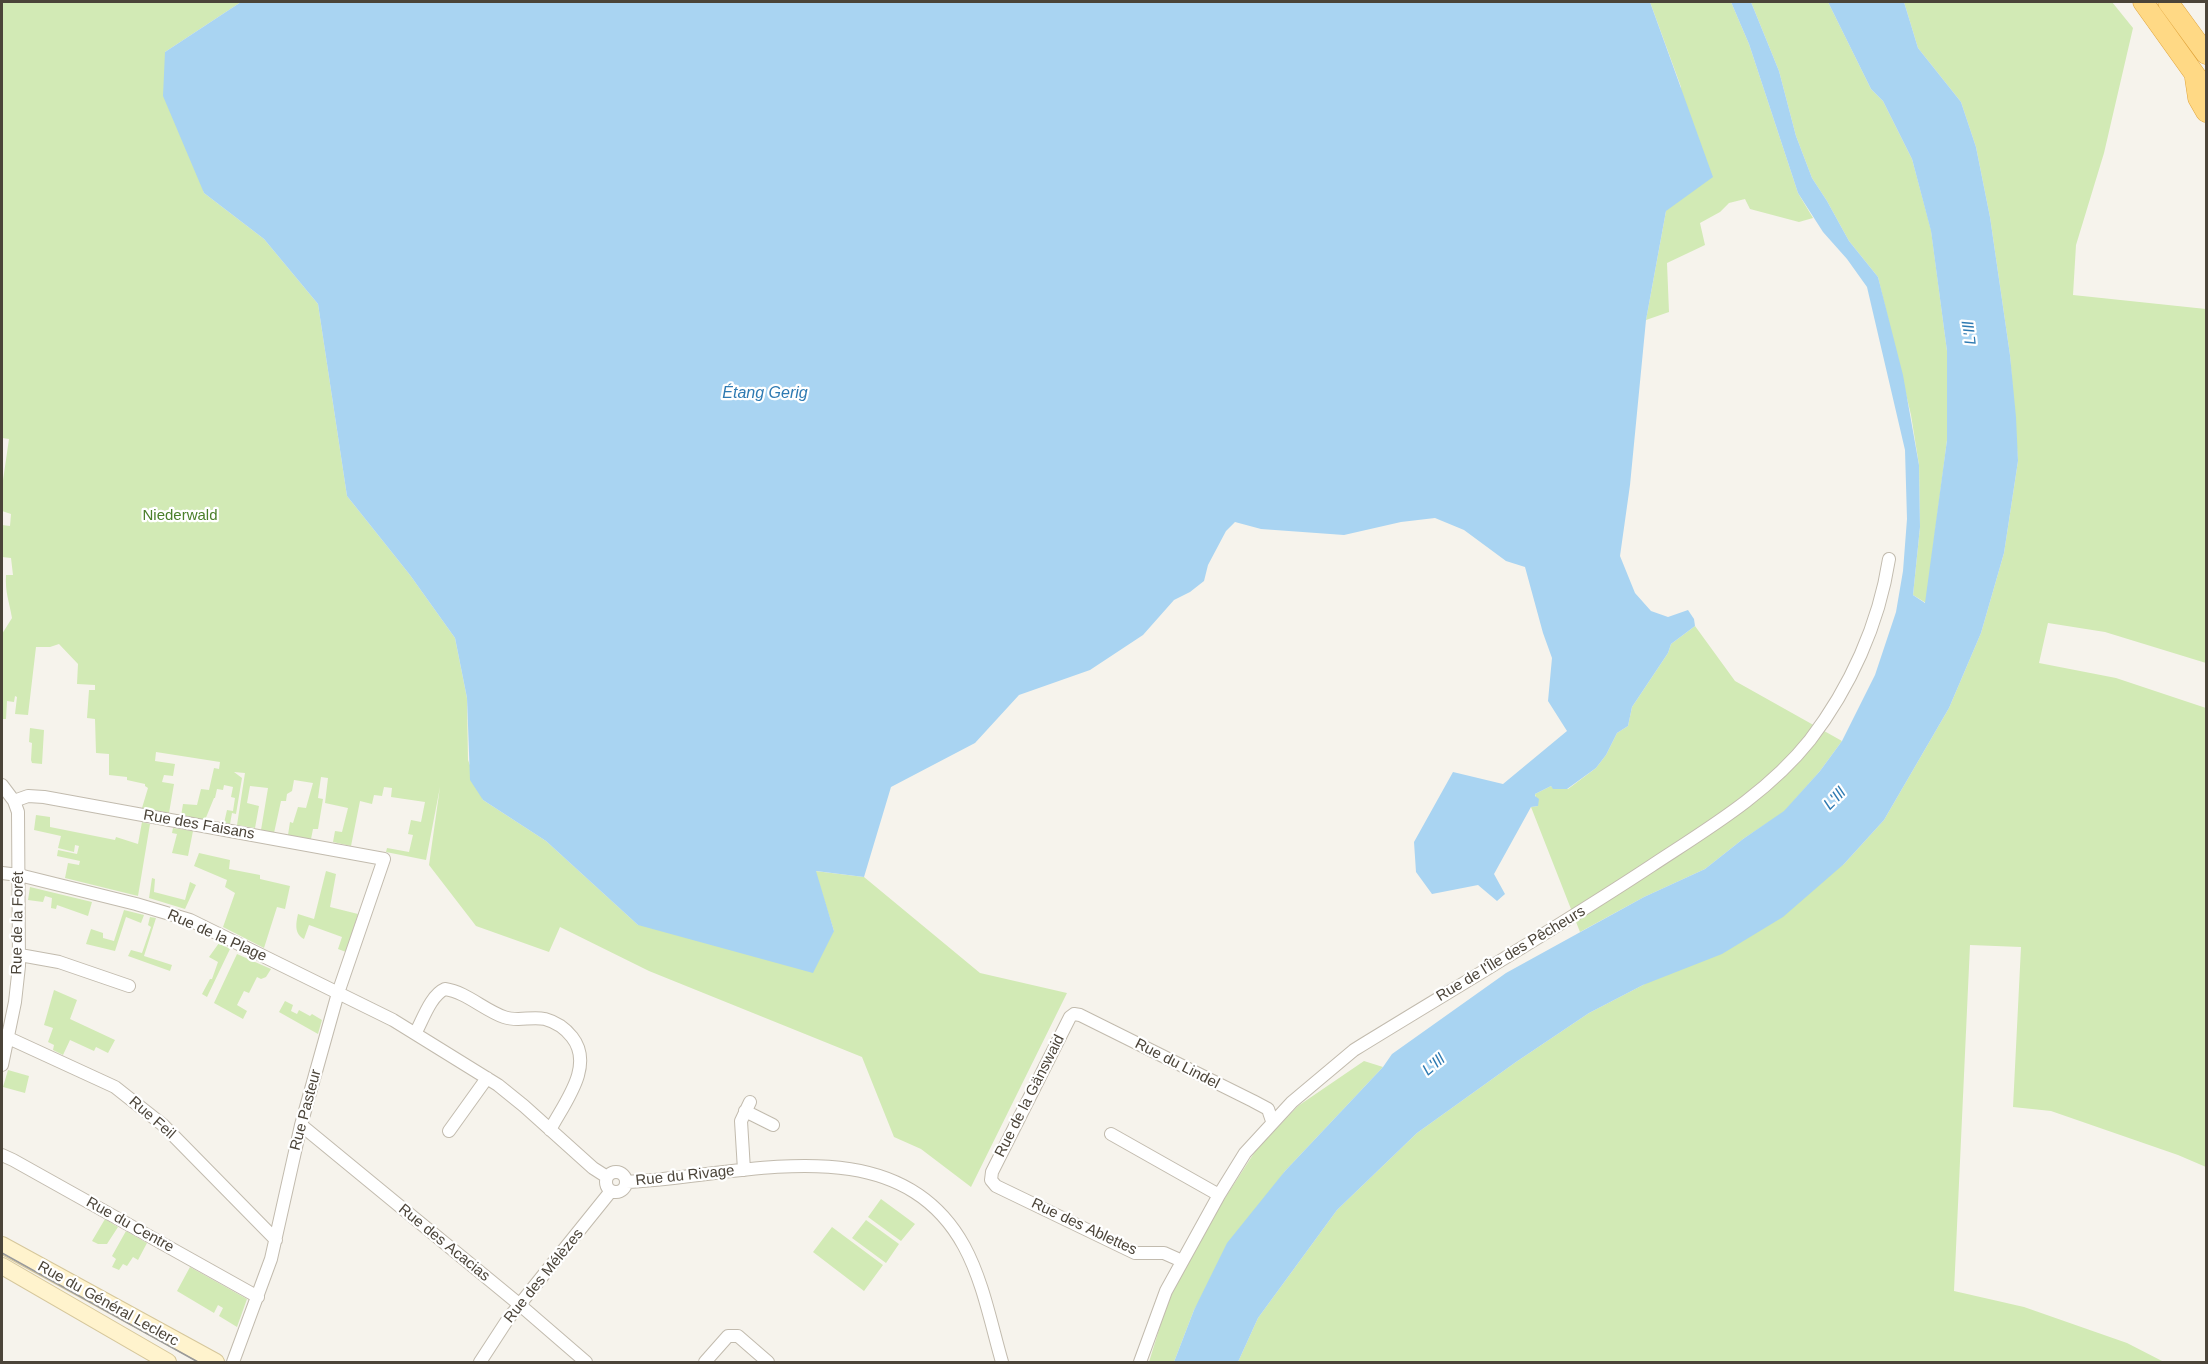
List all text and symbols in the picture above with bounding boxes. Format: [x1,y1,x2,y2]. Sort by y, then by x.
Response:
water label: L'Ill [1959,320,1981,346]
water label: Étang Gerig [722,384,808,404]
park label: Niederwald [142,507,218,525]
water label: L'Ill [1820,784,1850,814]
street label: Rue des Faisans [142,806,256,844]
street label: Rue de la Forêt [8,871,28,975]
street label: Rue de l'Île des Pêcheurs [1433,902,1589,1006]
street label: Rue de la Plage [165,906,269,966]
street label: Rue de la Gänswaid [991,1032,1069,1160]
street label: Rue du Lindel [1132,1035,1222,1093]
water label: L'Ill [1419,1050,1449,1080]
street label: Rue Pasteur [287,1067,325,1153]
street label: Rue Feil [125,1093,179,1143]
street label: Rue du Rivage [635,1162,735,1190]
street label: Rue du Centre [83,1193,177,1257]
street label: Rue des Ablettes [1028,1195,1140,1259]
street label: Rue des Acacias [395,1201,493,1285]
street label: Rue des Mélèzes [501,1225,587,1327]
street label: Rue du Général Leclerc [34,1258,182,1350]

